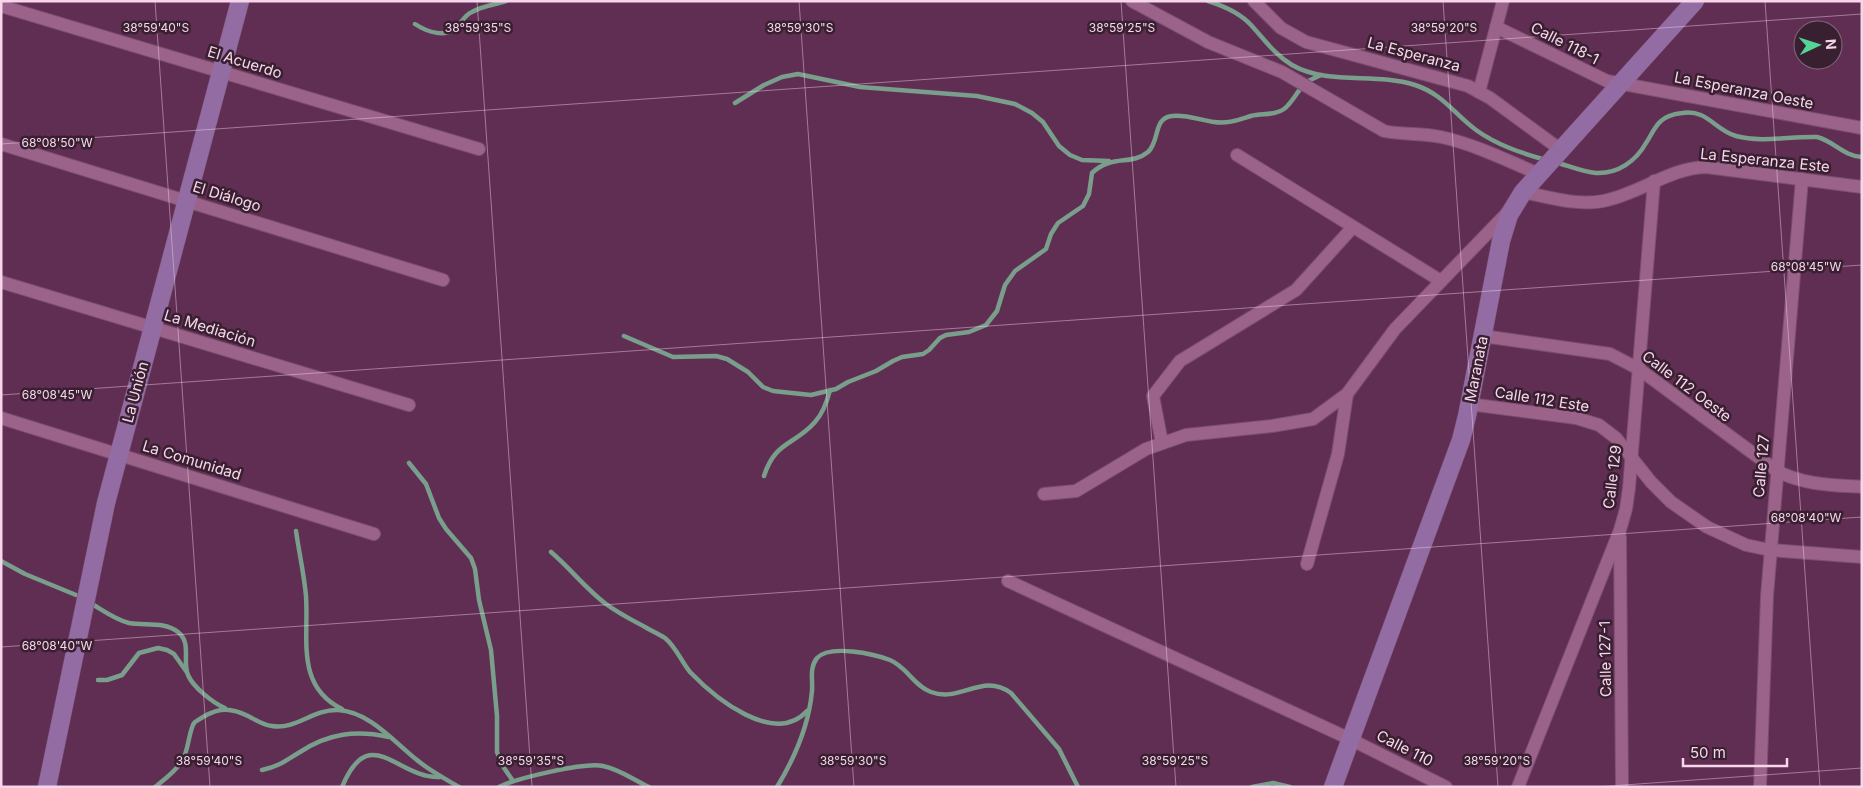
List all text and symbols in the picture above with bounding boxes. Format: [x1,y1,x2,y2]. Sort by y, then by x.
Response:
street label: Calle 118-1 [1528,18,1602,68]
text: 38°59'40"S [123,20,189,35]
text: 38°59'35"S [445,20,512,35]
text: 38°59'30"S [767,20,834,35]
text: 38°59'25"S [1089,20,1155,35]
text: 38°59'20"S [1411,20,1478,35]
north arrow [1793,20,1843,70]
street label: La Esperanza [1365,32,1463,76]
text: N [1823,38,1840,50]
street label: El Acuerdo [205,42,285,82]
street label: La Esperanza Oeste [1673,67,1815,113]
text: 68°08'50"W [21,135,93,150]
street label: La Esperanza Este [1699,144,1831,176]
street label: El Diálogo [190,177,264,215]
text: 68°08'45"W [1771,259,1841,274]
street label: La Mediación [162,305,258,351]
street label: Maranata [1460,334,1492,404]
street label: Calle 112 Oeste [1639,346,1735,426]
street label: La Unión [118,359,152,425]
street label: Calle 112 Este [1493,382,1591,416]
text: 68°08'45"W [22,387,92,402]
street label: Calle 127 [1749,434,1773,498]
street label: La Comunidad [140,436,244,484]
street label: Calle 129 [1599,444,1625,510]
text: 68°08'40"W [1771,510,1842,525]
street label: Calle 127-1 [1595,621,1615,697]
text: 68°08'40"W [22,638,93,653]
street label: Calle 110 [1373,726,1437,770]
scale bar [1683,736,1787,768]
text: 50 m [1690,743,1726,762]
text: 38°59'40"S [176,753,242,768]
text: 38°59'35"S [498,753,565,768]
text: 38°59'30"S [820,753,887,768]
text: 38°59'25"S [1142,753,1208,768]
text: 38°59'20"S [1464,753,1531,768]

